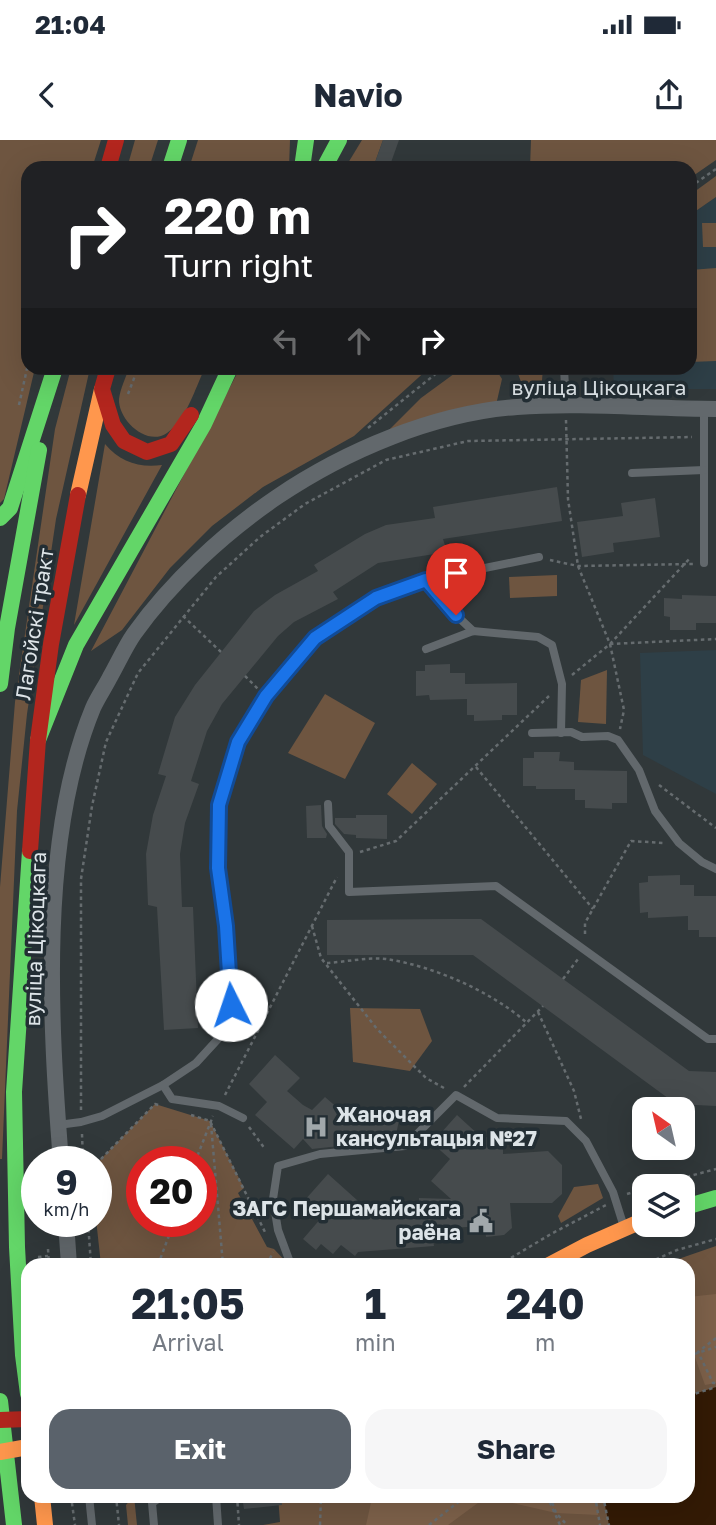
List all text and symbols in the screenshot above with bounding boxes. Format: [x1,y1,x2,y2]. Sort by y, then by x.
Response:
text: 21:04 [35,9,106,40]
icon: back [28,76,66,114]
text: Navio [313,76,403,114]
icon: share [650,76,688,114]
text: 220 m [164,186,311,245]
icon: right [49,189,140,280]
text: Turn right [164,246,313,284]
icon: left [267,322,305,360]
icon: ahead [340,322,378,360]
icon: right [413,322,451,360]
street label: вуліца Цікоцкага [512,374,686,400]
pin [426,543,486,615]
street label: Лагойскі тракт [9,546,59,702]
icon: arrive [437,554,475,592]
street label: вуліца Цікоцкага [19,851,51,1027]
position arrow [194,968,268,1042]
north arrow [632,1097,695,1160]
map controls [632,1097,695,1237]
place label: Жаночая кансультацыя №27 [336,1101,537,1151]
hospital icon: Жаночая кансультацыя №27 [302,1113,330,1141]
speed limit sign: 20 [126,1146,217,1237]
text: 9 [55,1161,78,1203]
button: layers [632,1174,695,1237]
place label: ЗАГС Першамайскага раёна [232,1195,461,1245]
text: km/h [44,1198,89,1220]
public building icon: ЗАГС Першамайскага раёна [467,1207,495,1235]
text: 21:05 [131,1278,245,1328]
text: 1 [364,1278,386,1328]
text: 240 [506,1278,585,1328]
text: Arrival [152,1328,224,1356]
text: min [355,1328,396,1356]
text: m [535,1328,555,1356]
button: Exit [49,1409,351,1489]
button: Share [365,1409,667,1489]

